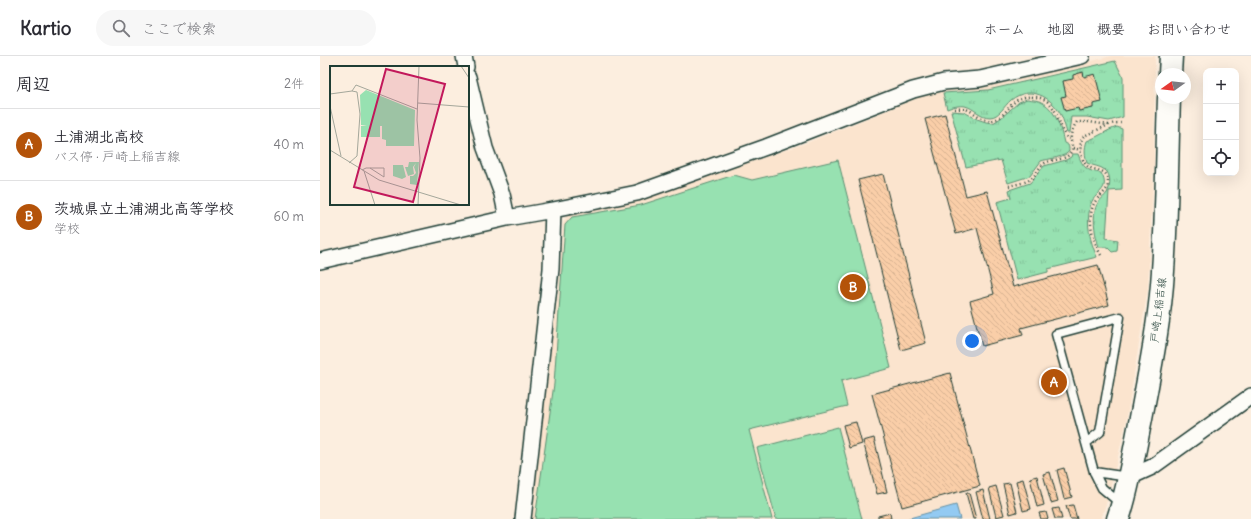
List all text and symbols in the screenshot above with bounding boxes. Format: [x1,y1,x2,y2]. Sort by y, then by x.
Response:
search box [96,10,376,46]
text: Kartio [20,16,72,40]
icon: search [110,17,132,39]
text: ここで検索 [142,19,217,38]
text: ホーム [984,20,1025,38]
text: 地図 [1047,20,1075,38]
text: 概要 [1097,20,1125,38]
text: お問い合わせ [1147,20,1231,38]
inset map [330,66,469,205]
north arrow [1155,68,1191,104]
map controls [1203,68,1239,176]
button: + [1203,68,1239,104]
text: 周辺 [16,73,50,95]
text: 2件 [284,75,304,92]
button: − [1203,104,1239,140]
text: 土浦湖北高校 [54,127,144,146]
text: A [25,136,33,153]
text: 40 m [273,136,304,153]
button: locate [1203,140,1239,176]
text: バス停 · 戸崎上稲吉線 [54,148,180,165]
text: 茨城県立土浦湖北高等学校 [54,199,234,218]
text: B [25,208,33,225]
text: 60 m [273,208,304,225]
text: 学校 [54,220,80,237]
pin: B [840,272,866,302]
street label: 戸崎上稲吉線 [1147,276,1169,344]
your location [962,331,982,351]
pin: A [1041,367,1067,397]

